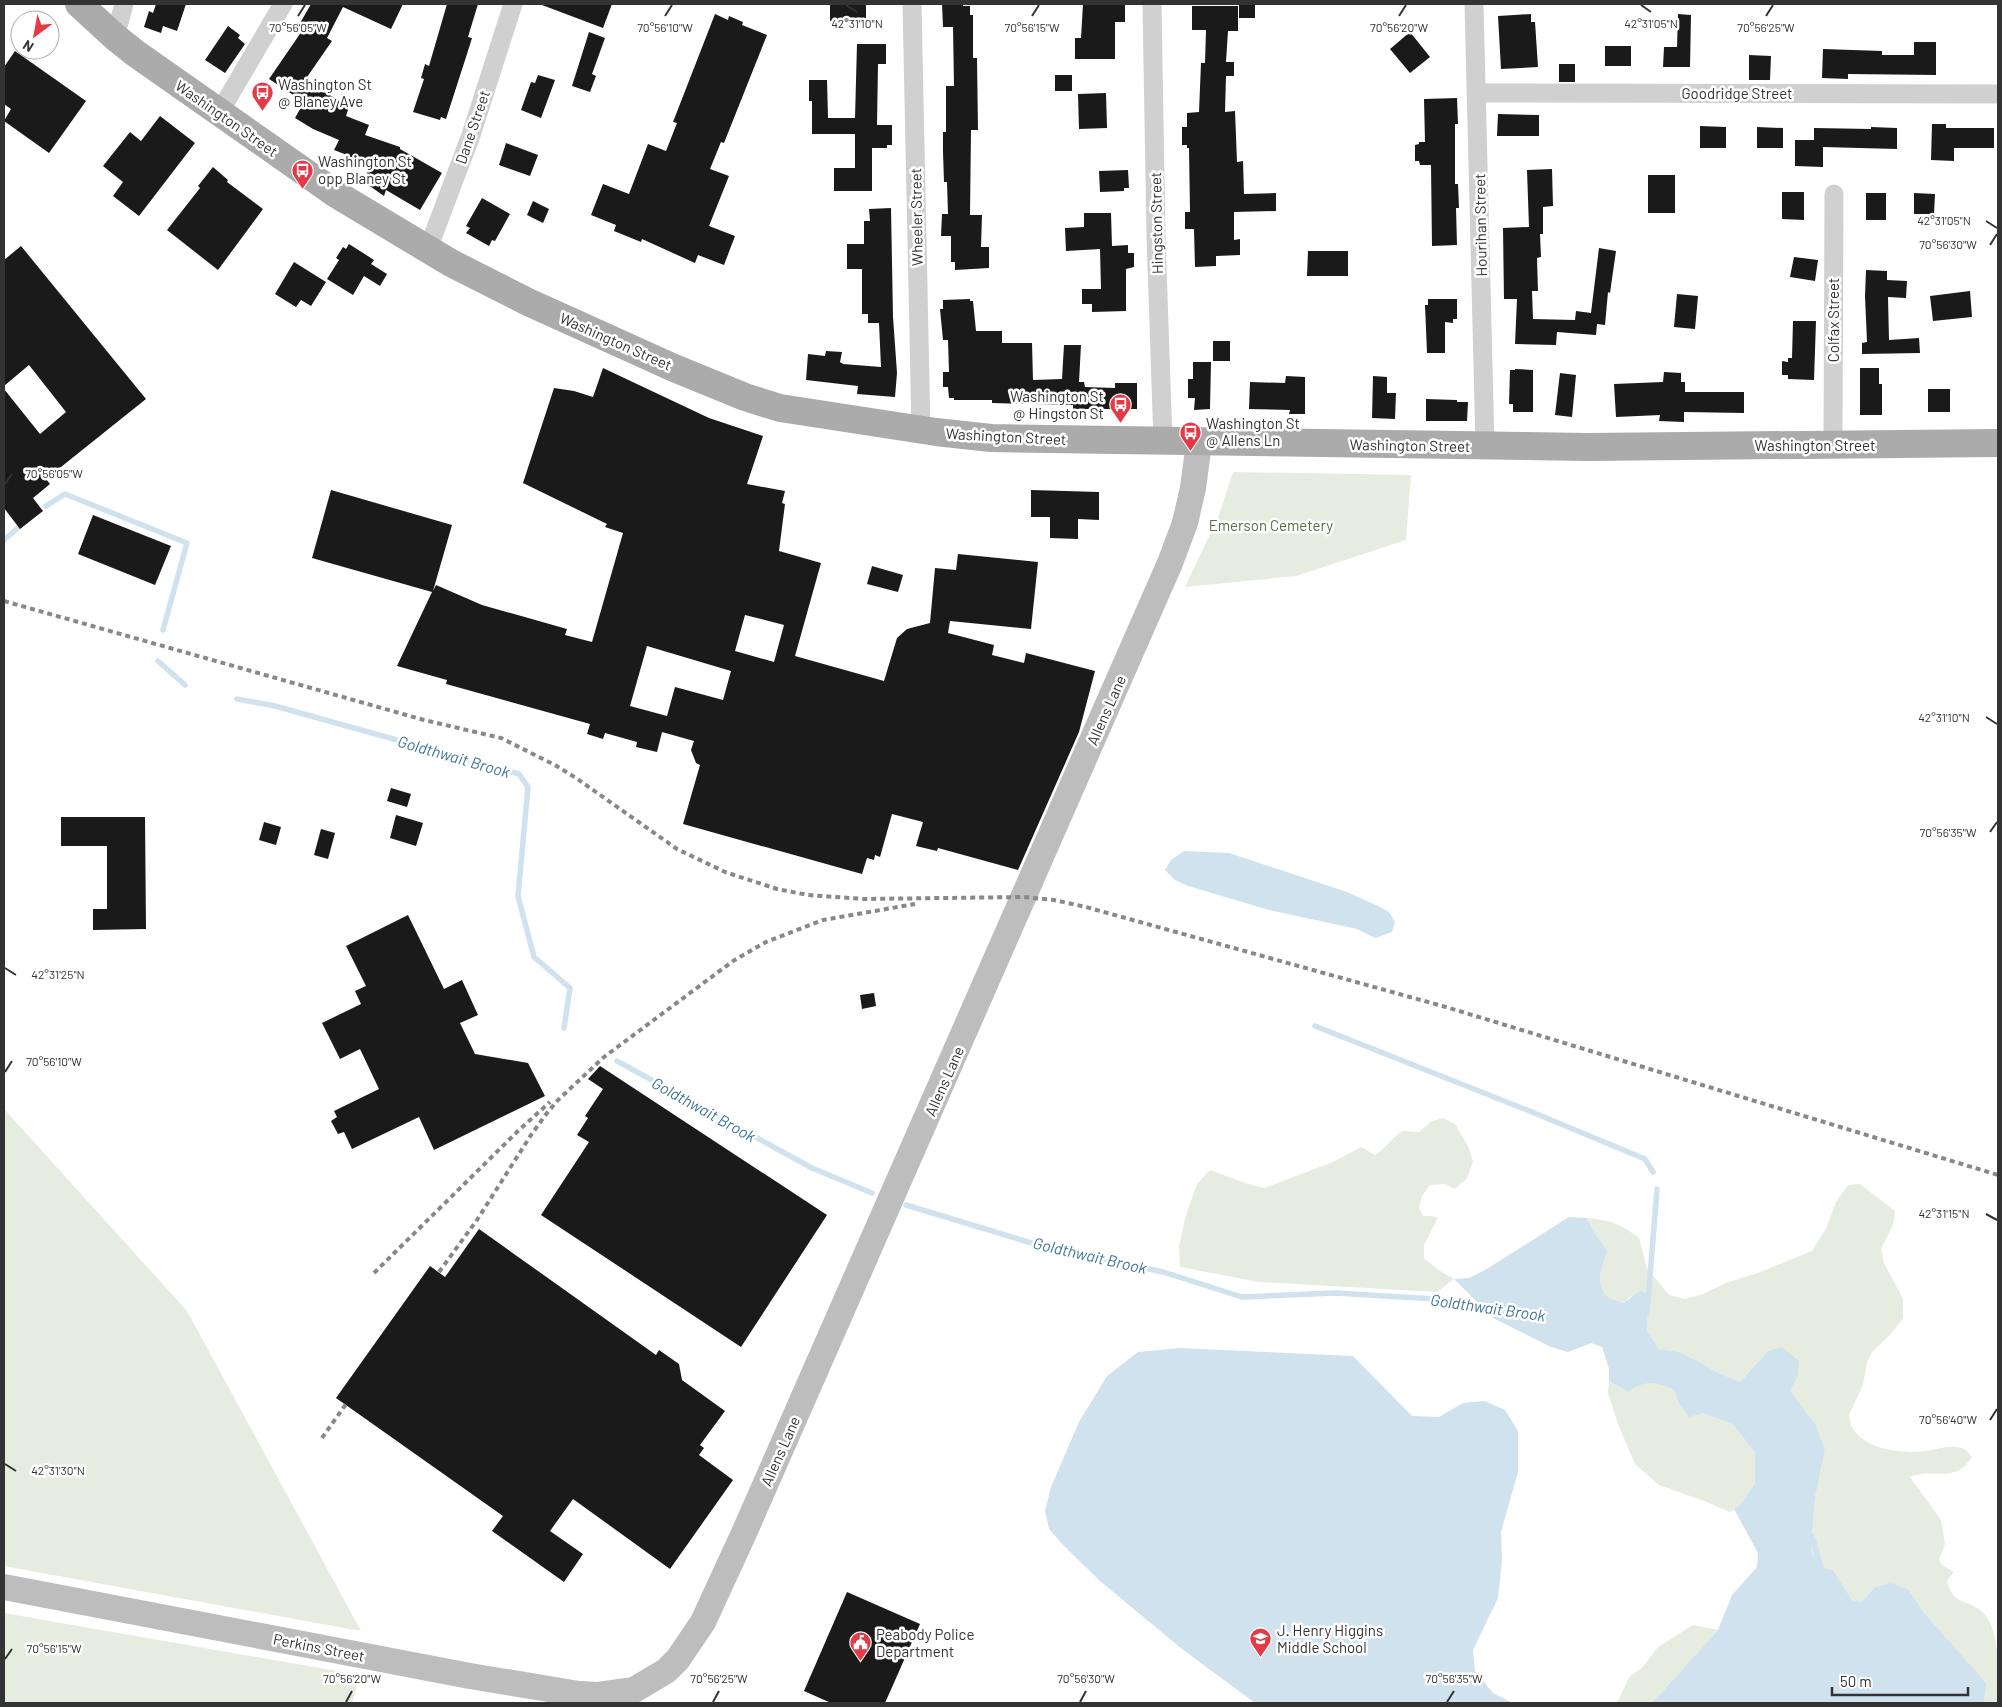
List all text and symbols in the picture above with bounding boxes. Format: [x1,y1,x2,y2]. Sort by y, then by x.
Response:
north arrow [10,10,60,60]
text: 42°31'10"N [831,16,883,30]
text: 42°31'05"N [1624,16,1678,30]
text: 70°56'05"W [269,20,327,34]
text: 70°56'10"W [637,20,693,34]
text: 70°56'15"W [1004,20,1060,34]
text: 70°56'20"W [1370,20,1428,34]
text: 70°56'25"W [1737,20,1795,34]
text: N [19,37,36,56]
place label: Washington St @ Blaney Ave [278,75,372,110]
street label: Washington Street [172,76,282,160]
bus stop icon: Washington St @ Blaney Ave [250,81,274,112]
street label: Goodridge Street [1681,84,1793,102]
street label: Dane Street [451,88,493,166]
place label: Washington St opp Blaney St [318,152,412,187]
bus stop icon: Washington St opp Blaney St [290,158,314,189]
street label: Wheeler Street [906,168,926,266]
street label: Hingston Street [1146,172,1166,274]
street label: Hourihan Street [1470,173,1490,277]
text: 42°31'05"N [1917,213,1971,227]
text: 70°56'30"W [1919,237,1977,251]
street label: Colfax Street [1824,278,1842,362]
street label: Washington Street [557,308,675,374]
place label: Washington St @ Hingston St [1010,387,1104,422]
bus stop icon: Washington St @ Hingston St [1108,393,1132,424]
place label: Washington St @ Allens Ln [1206,414,1300,449]
bus stop icon: Washington St @ Allens Ln [1178,420,1202,451]
street label: Washington Street [945,424,1067,448]
street label: Washington Street [1349,435,1471,455]
street label: Washington Street [1755,436,1875,454]
text: 70°56'05"W [25,466,83,480]
park label: Emerson Cemetery [1209,516,1333,534]
street label: Allens Lane [1083,672,1129,748]
text: 42°31'10"N [1918,710,1970,724]
water label: Goldthwait Brook [396,731,513,781]
text: 70°56'35"W [1919,825,1977,839]
text: 42°31'25"N [31,967,85,981]
street label: Allens Lane [921,1043,967,1119]
text: 70°56'10"W [26,1054,82,1068]
water label: Goldthwait Brook [649,1073,759,1146]
text: 42°31'15"N [1918,1206,1970,1220]
water label: Goldthwait Brook [1031,1233,1149,1277]
water label: Goldthwait Brook [1429,1290,1547,1325]
text: 70°56'40"W [1919,1412,1977,1426]
street label: Allens Lane [757,1413,803,1489]
text: 42°31'30"N [31,1463,85,1477]
place label: J. Henry Higgins Middle School [1277,1621,1383,1656]
place label: Peabody Police Department [876,1625,974,1660]
school or university icon: J. Henry Higgins Middle School [1249,1627,1273,1658]
street label: Perkins Street [272,1629,366,1665]
public building icon: Peabody Police Department [848,1631,872,1662]
text: 70°56'15"W [26,1641,82,1655]
scale bar [1832,1664,1968,1696]
text: 70°56'20"W [323,1671,381,1685]
text: 70°56'25"W [690,1671,748,1685]
text: 70°56'30"W [1057,1671,1115,1685]
text: 70°56'35"W [1425,1671,1483,1685]
text: 50 m [1840,1672,1872,1690]

